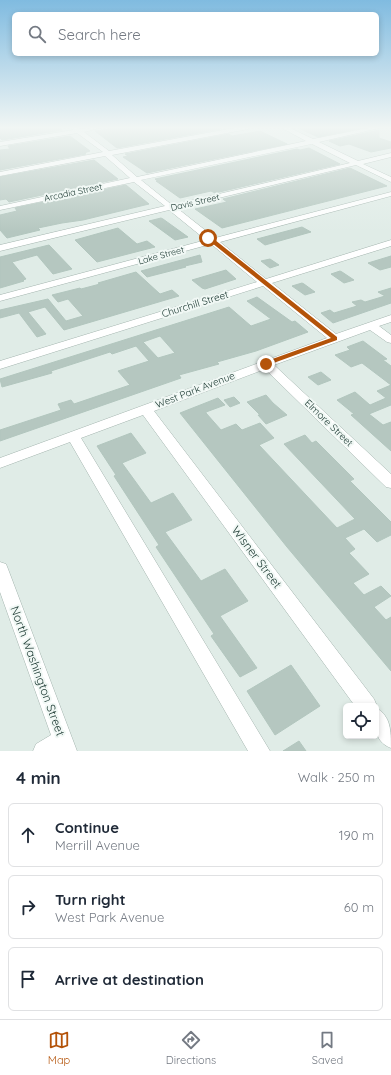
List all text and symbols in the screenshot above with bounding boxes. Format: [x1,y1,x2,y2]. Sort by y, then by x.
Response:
search box [12,12,379,56]
icon: search [26,23,48,45]
text: Search here [58,25,141,44]
street label: Arcadia Street [43,180,103,204]
street label: Davis Street [170,191,220,213]
route start [199,229,217,247]
street label: Lake Street [137,244,185,266]
street label: Churchill Street [160,287,231,320]
route end [257,355,275,373]
street label: West Park Avenue [153,369,237,411]
street label: Elmore Street [302,397,356,450]
street label: Wisner Street [229,523,285,591]
street label: North Washington Street [7,604,69,738]
map controls [343,703,379,739]
button: locate [343,703,379,739]
text: 4 min [16,767,61,788]
text: Walk · 250 m [298,769,375,785]
text: Continue [55,818,119,837]
icon: ahead [17,824,39,846]
text: 190 m [339,827,374,843]
text: Merrill Avenue [55,837,140,853]
text: Turn right [55,890,126,909]
icon: right [17,896,39,918]
text: 60 m [344,899,374,915]
text: West Park Avenue [55,909,164,925]
icon: arrive [17,968,39,990]
text: Arrive at destination [55,970,204,989]
tab: Map [48,1029,70,1067]
tab: Directions [166,1029,216,1067]
tab: Saved [312,1029,343,1067]

